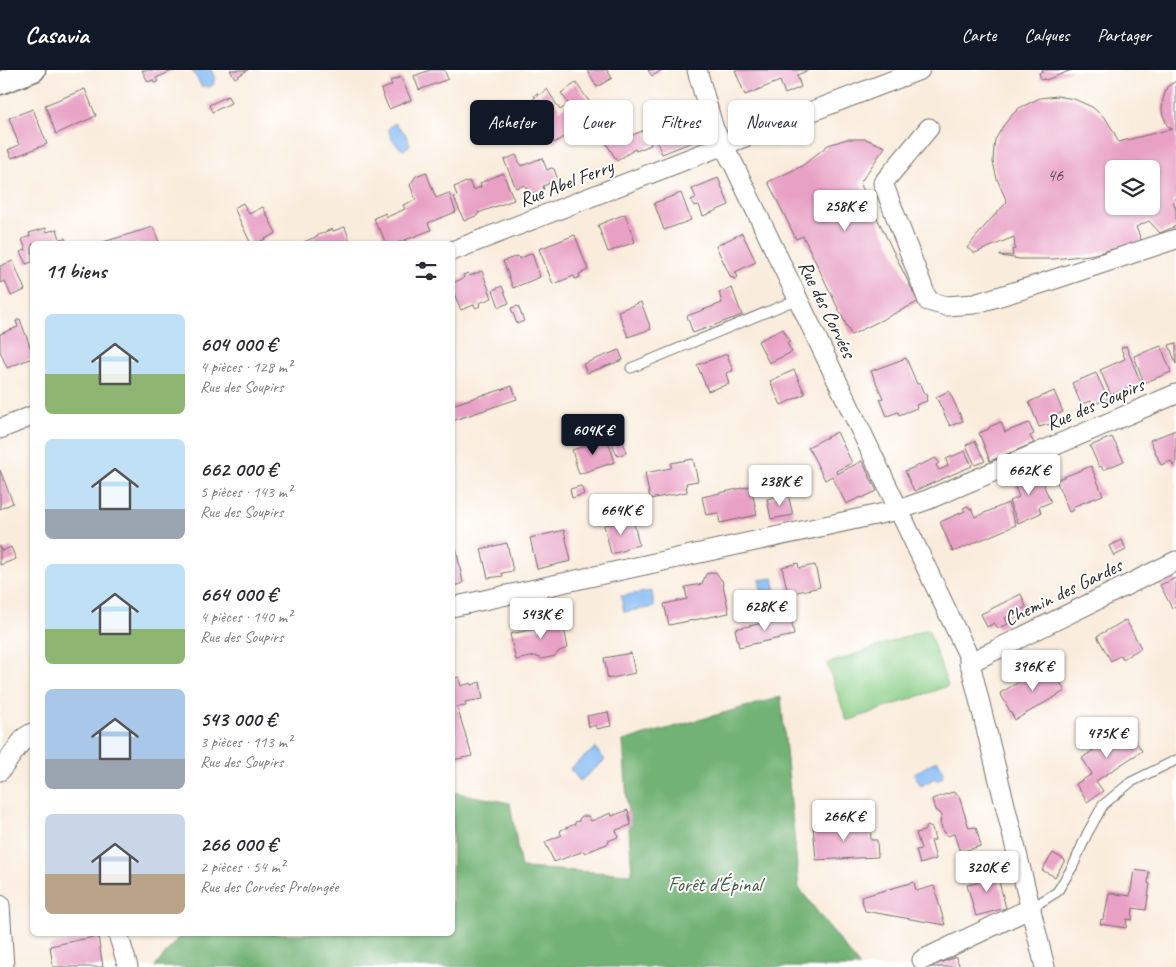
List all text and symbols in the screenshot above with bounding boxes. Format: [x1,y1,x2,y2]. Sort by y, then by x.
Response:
text: Casavia [25,20,89,50]
text: Carte [962,24,996,46]
text: Calques [1024,24,1069,46]
text: Partager [1097,24,1151,46]
chip: Acheter [470,100,554,145]
chip: Louer [564,100,633,145]
chip: Filtres [643,100,718,145]
chip: Nouveau [728,100,814,145]
street label: Rue Abel Ferry [515,153,618,212]
map controls [1105,160,1160,215]
button: layers [1105,160,1160,215]
house number: 46 [1047,164,1064,186]
pin: 258K € [804,190,886,232]
text: 258K € [825,196,865,216]
street label: Rue des Corvées [793,256,862,364]
icon: filters [412,257,440,285]
text: 11 biens [45,258,106,284]
text: 604 000 € [200,331,277,357]
icon: home [85,334,145,394]
text: 4 pièces · 128 m² [200,357,292,377]
street label: Rue des Soupirs [1042,371,1150,436]
text: Rue des Soupirs [200,377,283,397]
pin: 604K € [552,414,634,456]
text: 604K € [572,420,614,440]
pin: 662K € [988,454,1070,496]
text: 662 000 € [200,456,277,482]
icon: home [85,459,145,519]
text: 662K € [1008,460,1050,480]
pin: 238K € [739,464,821,507]
text: 238K € [760,471,800,491]
text: 5 pièces · 143 m² [200,482,292,502]
pin: 664K € [580,494,662,536]
text: 664K € [600,500,642,520]
text: Rue des Soupirs [200,502,283,522]
street label: Chemin des Gardes [1000,552,1128,631]
text: 664 000 € [200,581,277,607]
icon: home [85,584,145,644]
pin: 628K € [724,590,806,632]
text: 628K € [744,596,786,616]
pin: 543K € [500,598,582,640]
text: 543K € [521,604,561,624]
text: 4 pièces · 140 m² [200,607,292,627]
text: Rue des Soupirs [200,627,283,647]
pin: 396K € [992,650,1074,692]
text: 396K € [1013,656,1053,676]
text: 543 000 € [200,706,276,732]
icon: home [85,709,145,769]
pin: 475K € [1066,716,1148,759]
text: 475K € [1087,723,1127,743]
text: 3 pièces · 113 m² [200,732,292,752]
text: Rue des Soupirs [200,752,283,772]
pin: 266K € [803,800,885,842]
text: 266K € [823,806,865,826]
text: 266 000 € [200,831,277,857]
icon: home [85,834,145,894]
pin: 320K € [946,850,1028,893]
text: 2 pièces · 54 m² [200,857,285,877]
text: 320K € [967,857,1007,877]
park label: Forêt d'Épinal [668,872,765,897]
text: Rue des Corvées Prolongée [200,877,338,897]

